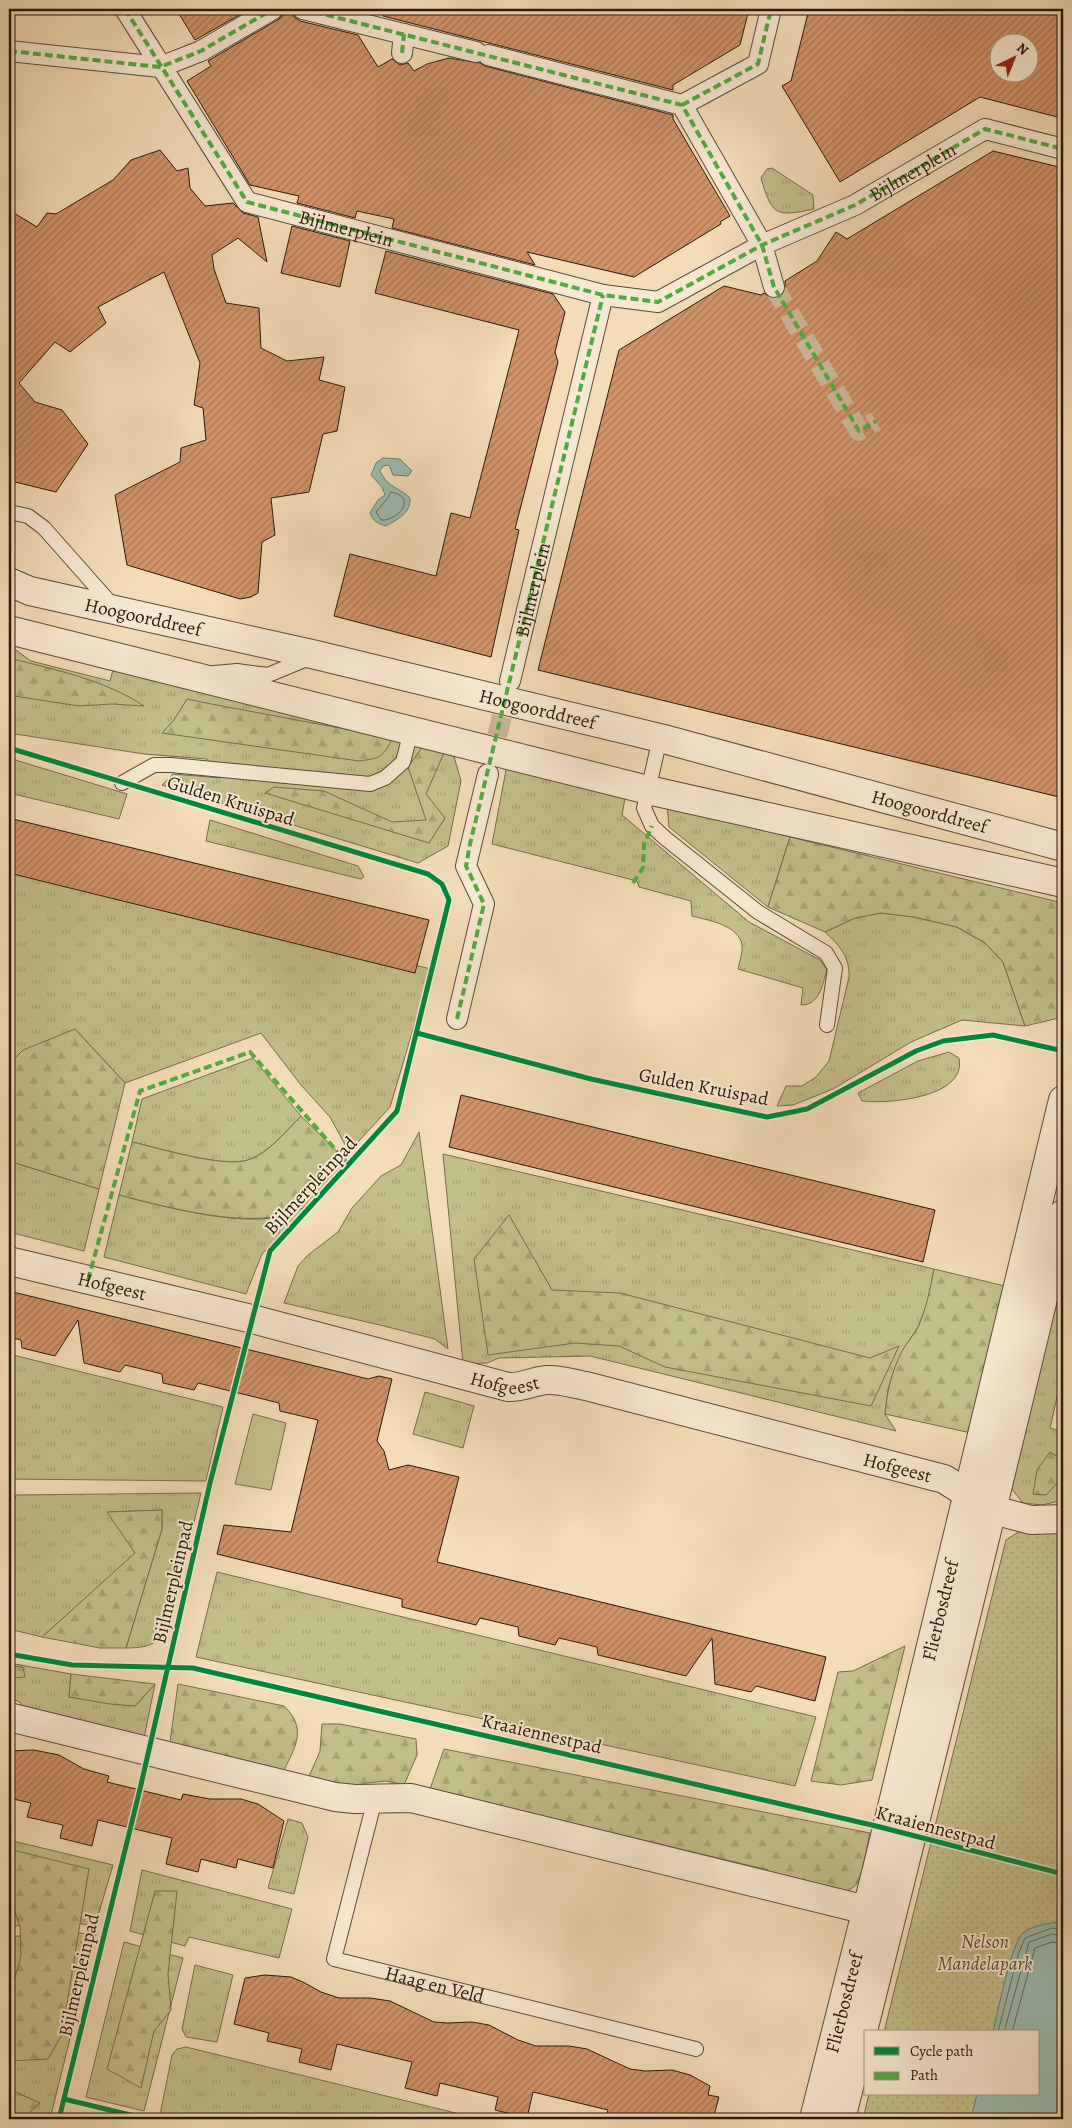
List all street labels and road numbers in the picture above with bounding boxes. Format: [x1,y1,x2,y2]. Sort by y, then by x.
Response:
street label: Bijlmerplein [865,137,961,208]
street label: Bijlmerplein [296,204,396,254]
street label: Bijlmerplein [509,540,557,640]
street label: Hoogoorddreef [82,592,207,644]
street label: Hoogoorddreef [476,683,601,737]
street label: Gulden Kruispad [164,769,298,833]
street label: Hoogoorddreef [868,784,993,841]
street label: Gulden Kruispad [637,1062,772,1112]
street label: Bijlmerpleinpad [258,1130,364,1240]
street label: Hofgeest [75,1266,149,1307]
street label: Hofgeest [467,1365,542,1401]
street label: Hofgeest [860,1447,934,1489]
street label: Bijlmerpleinpad [146,1517,200,1646]
street label: Flierbosdreef [916,1555,966,1664]
street label: Kraaiennestpad [479,1707,605,1761]
street label: Kraaiennestpad [873,1799,999,1857]
street label: Bijlmerpleinpad [52,1910,106,2039]
street label: Flierbosdreef [819,1947,870,2056]
street label: Haag en Veld [382,1960,488,2010]

